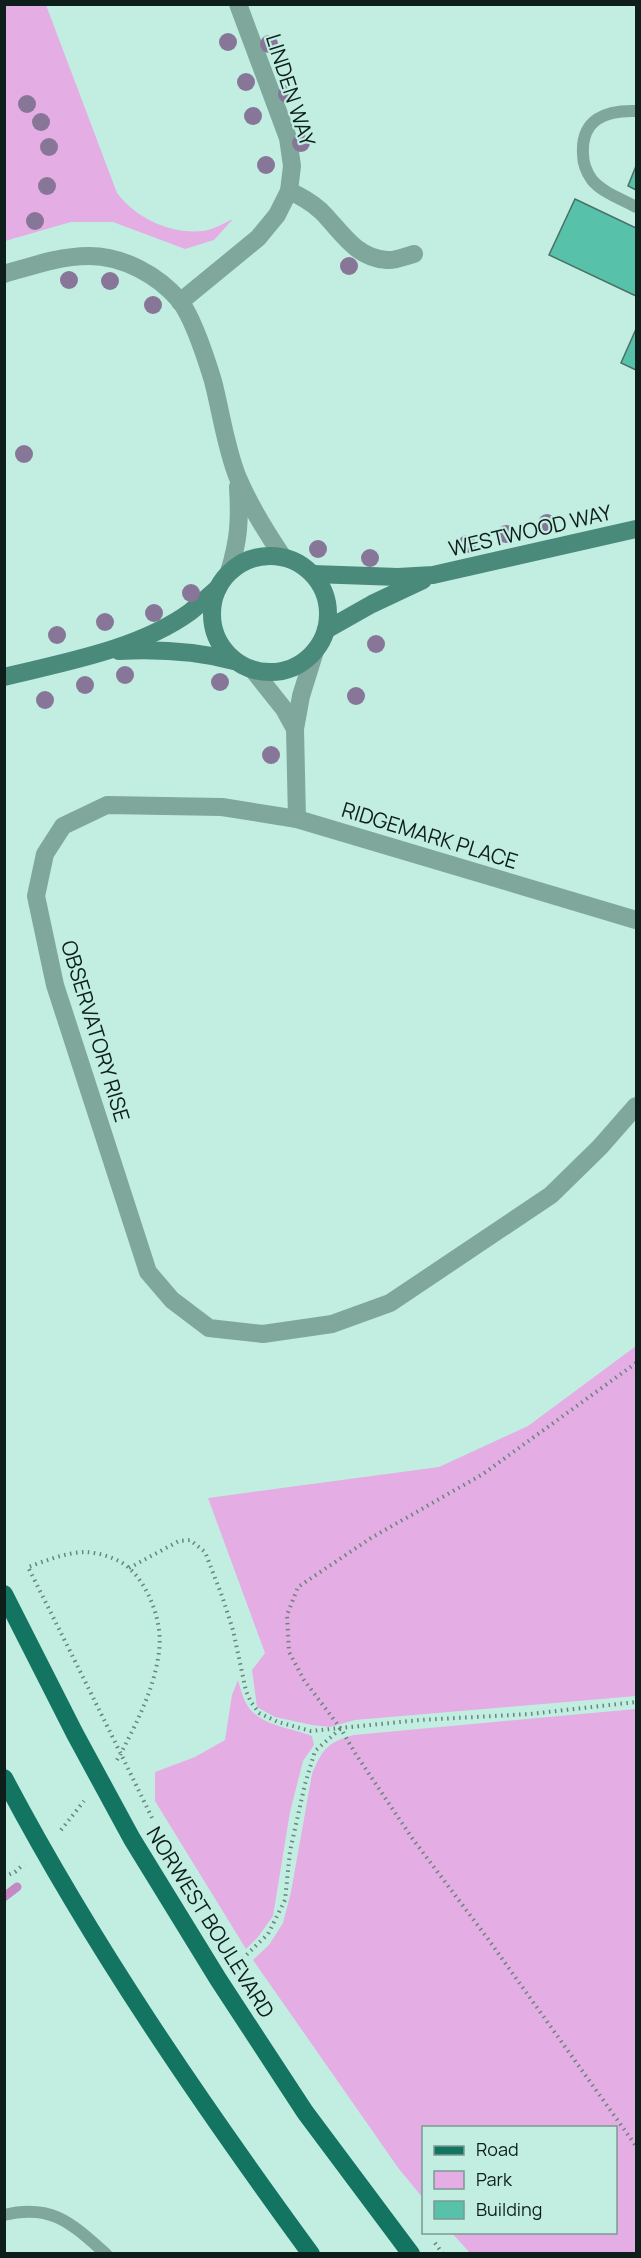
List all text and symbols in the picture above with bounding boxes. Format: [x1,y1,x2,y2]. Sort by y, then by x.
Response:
street label: LINDEN WAY [260,30,322,150]
street label: WESTWOOD WAY [446,498,614,562]
street label: RIDGEMARK PLACE [339,795,521,875]
street label: OBSERVATORY RISE [55,937,137,1125]
street label: NORWEST BOULEVARD [141,1821,281,2023]
legend [422,2126,617,2234]
text: Road [476,2137,519,2161]
text: Park [476,2167,513,2191]
text: Building [476,2197,542,2221]

